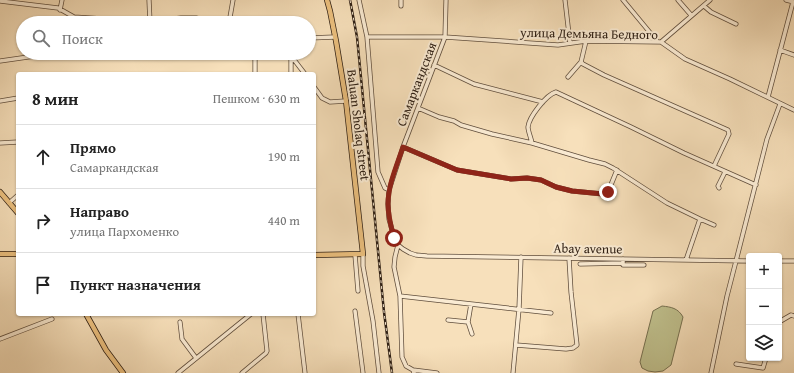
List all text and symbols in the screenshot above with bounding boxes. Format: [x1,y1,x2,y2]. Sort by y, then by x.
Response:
search box [16,16,316,60]
street label: улица Демьяна Бедного [519,23,658,44]
icon: search [30,27,52,49]
text: Поиск [62,28,103,49]
street label: Самаркандская [392,39,441,129]
street label: Baluan Sholaq street [342,68,375,182]
text: 8 мин [32,86,78,111]
text: Пешком · 630 m [213,89,300,108]
text: Прямо [70,137,116,158]
icon: ahead [32,146,54,168]
text: 190 m [268,147,300,166]
text: Самаркандская [70,158,159,177]
route end [599,183,617,201]
text: Направо [70,201,129,222]
icon: right [32,210,54,232]
text: 440 m [268,211,300,230]
text: улица Пархоменко [70,222,179,241]
route start [385,229,403,247]
street label: Abay avenue [553,238,623,259]
map controls [746,253,782,361]
button: + [746,253,782,289]
icon: arrive [32,274,54,296]
text: Пункт назначения [70,274,201,295]
button: − [746,289,782,325]
button: layers [746,325,782,361]

